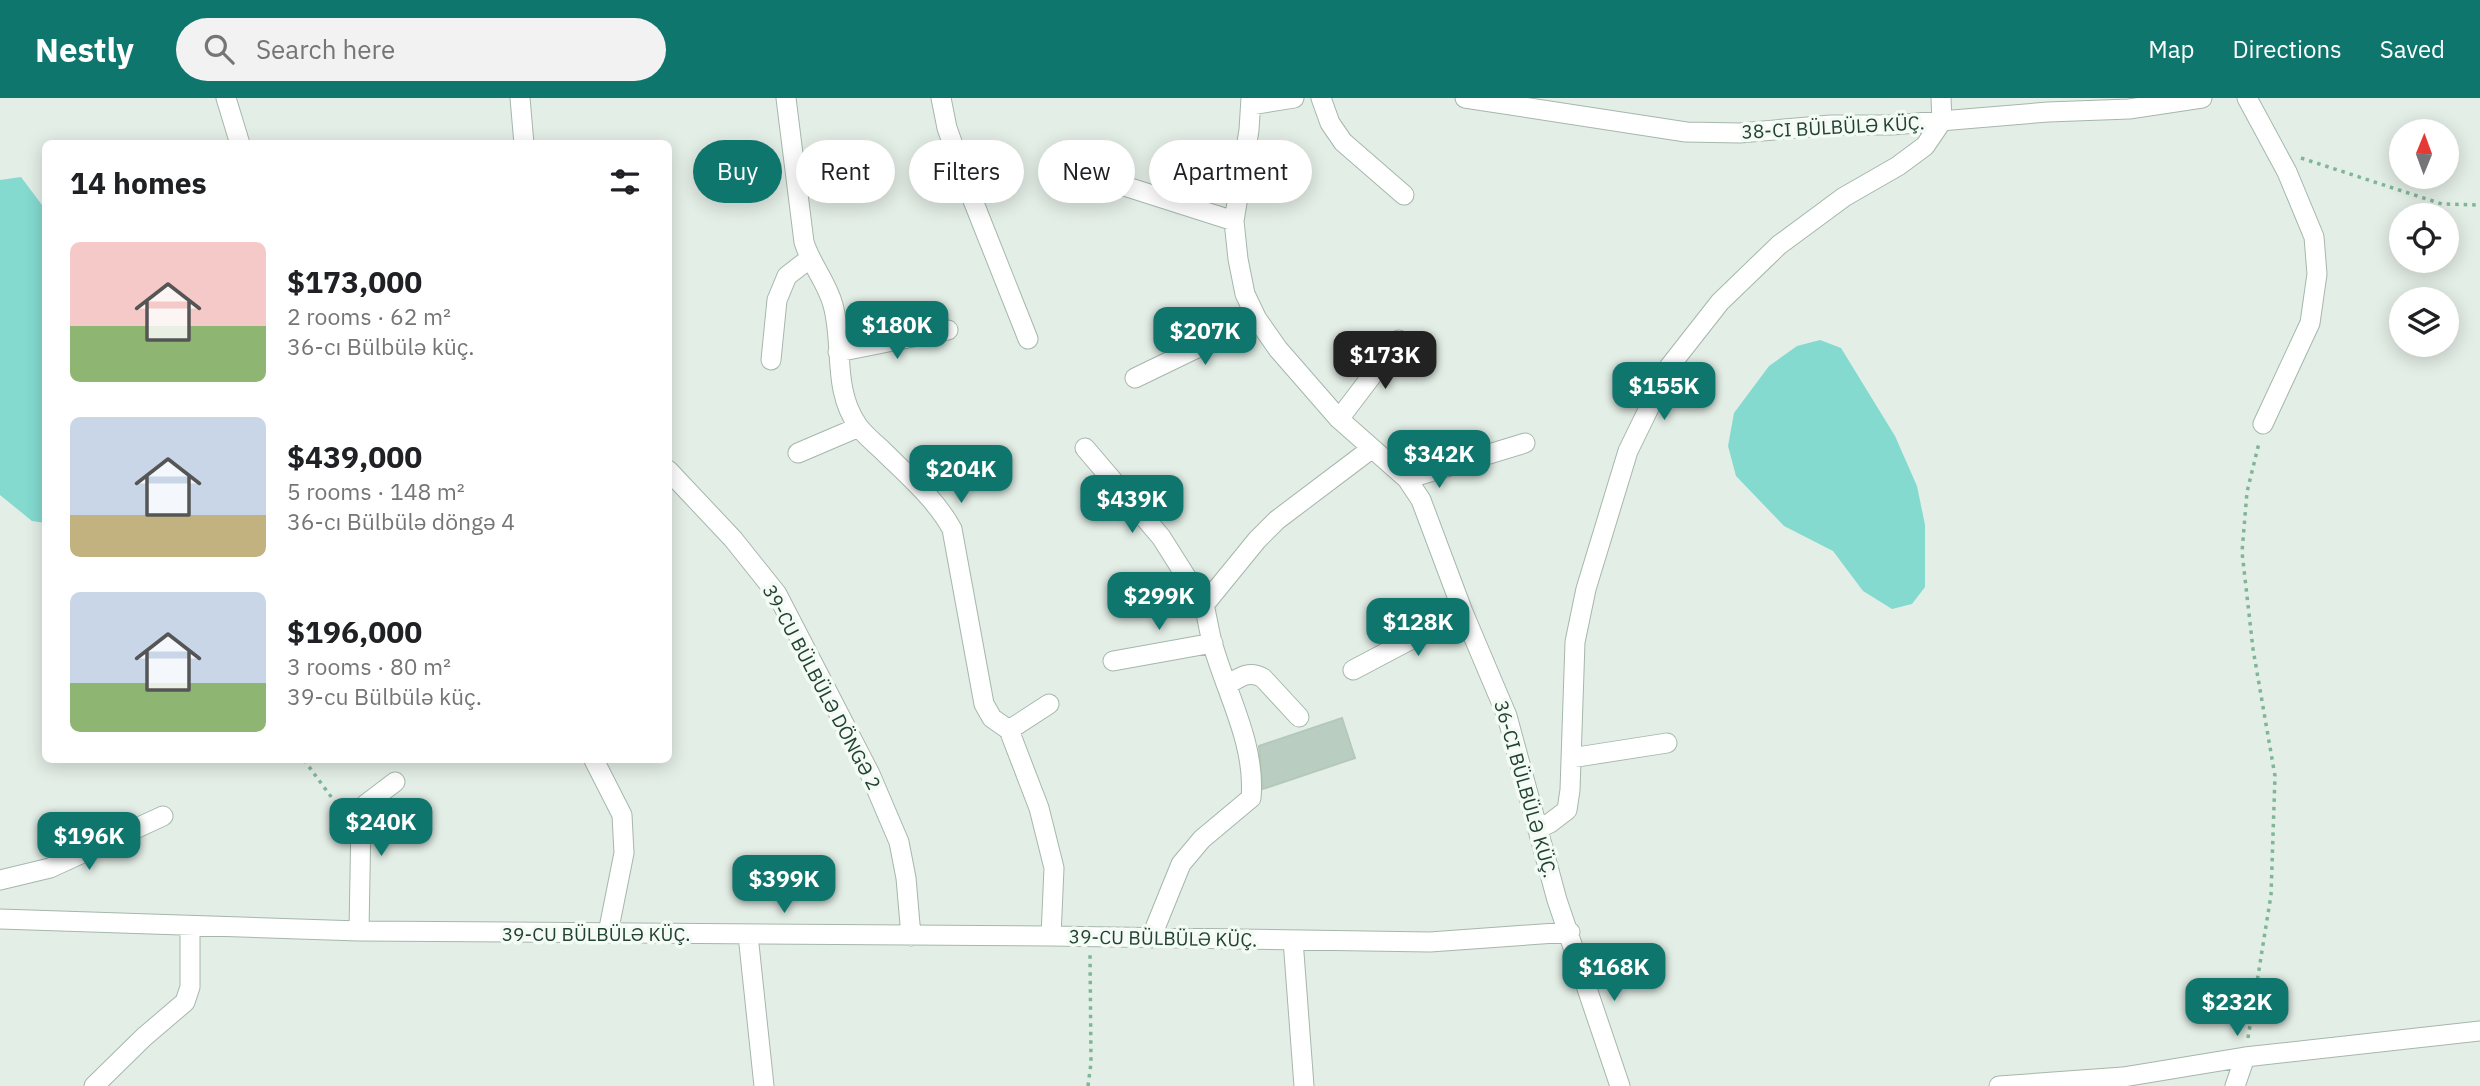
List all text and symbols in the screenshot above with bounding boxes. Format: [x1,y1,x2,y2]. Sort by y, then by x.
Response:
search box [176,18,666,81]
text: Nestly [35,28,134,71]
icon: search [200,30,238,68]
text: Search here [256,32,395,66]
text: Map [2148,33,2194,65]
text: Directions [2232,33,2342,65]
text: Saved [2380,33,2445,65]
street label: 38-CI BÜLBÜLƏ KÜÇ. [1741,110,1925,144]
north arrow [2389,119,2459,189]
map controls [2389,119,2459,357]
chip: Buy [693,140,782,203]
chip: Rent [796,140,895,203]
chip: Filters [909,140,1024,203]
chip: New [1038,140,1135,203]
chip: Apartment [1149,140,1312,203]
text: 14 homes [70,163,207,202]
icon: filters [606,163,644,201]
button: locate [2389,203,2459,273]
text: $173,000 [287,262,422,301]
icon: home [126,270,210,354]
button: layers [2389,287,2459,357]
text: 2 rooms · 62 m² [287,301,451,331]
pin: $180K [848,302,946,361]
pin: $207K [1156,308,1254,367]
text: $180K [861,309,933,339]
text: $207K [1169,315,1241,345]
text: 36-cı Bülbülə küç. [287,331,475,361]
pin: $173K [1336,331,1434,391]
text: $173K [1349,339,1421,369]
pin: $155K [1615,362,1713,422]
text: $155K [1628,370,1700,400]
pin: $342K [1390,430,1488,490]
text: $439,000 [287,437,422,476]
text: $342K [1403,438,1475,468]
icon: home [126,445,210,529]
pin: $204K [912,446,1010,505]
text: $204K [925,453,997,483]
text: 5 rooms · 148 m² [287,476,465,506]
pin: $439K [1083,476,1181,535]
text: $439K [1096,483,1168,513]
text: 36-cı Bülbülə döngə 4 [287,506,515,536]
pin: $299K [1110,573,1208,632]
street label: 39-CU BÜLBÜLƏ DÖNGƏ 2 [758,580,886,794]
text: $299K [1123,580,1195,610]
pin: $128K [1369,598,1467,658]
text: $128K [1382,606,1454,636]
text: $196,000 [287,612,422,651]
icon: home [126,620,210,704]
text: 3 rooms · 80 m² [287,651,451,681]
text: 39-cu Bülbülə küç. [287,681,482,711]
street label: 36-CI BÜLBÜLƏ KÜÇ. [1489,698,1563,880]
pin: $240K [332,798,430,858]
text: $240K [345,806,417,836]
pin: $196K [40,812,138,872]
text: $196K [53,820,125,850]
pin: $399K [735,856,833,915]
text: $399K [748,863,820,893]
street label: 39-CU BÜLBÜLƏ KÜÇ. [502,922,690,946]
street label: 39-CU BÜLBÜLƏ KÜÇ. [1068,924,1258,952]
pin: $168K [1565,944,1663,1003]
text: $168K [1578,951,1650,981]
pin: $232K [2188,978,2286,1038]
text: $232K [2201,986,2273,1016]

